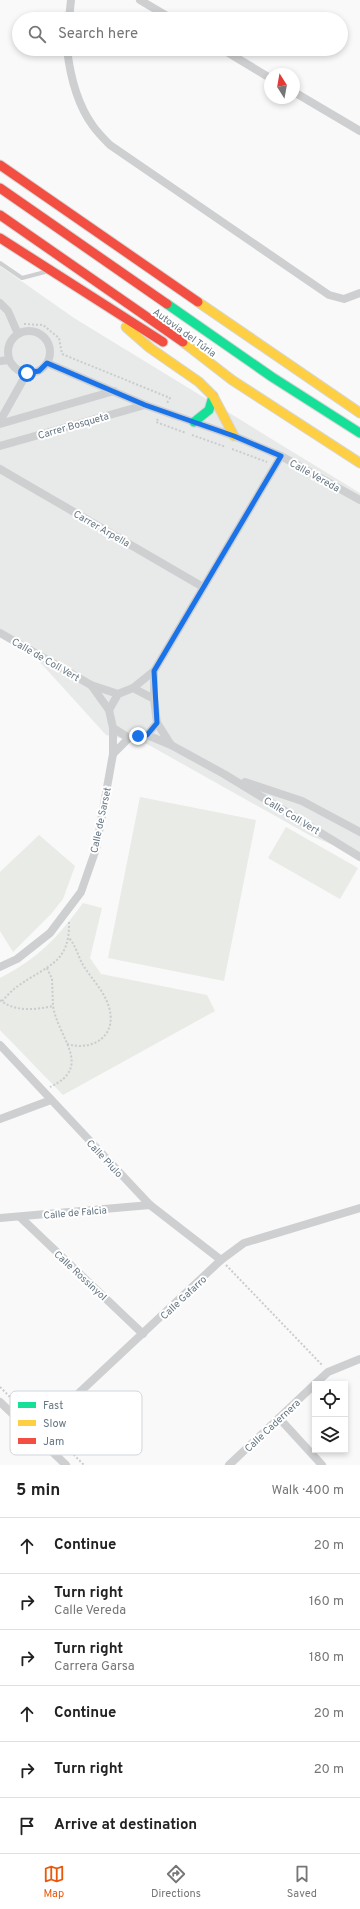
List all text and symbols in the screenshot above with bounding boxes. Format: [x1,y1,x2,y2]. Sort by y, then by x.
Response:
search box [12,12,348,56]
icon: search [26,23,48,45]
text: Search here [58,25,138,44]
north arrow [264,68,300,104]
street label: Autovia del Túria [150,306,218,361]
route start [18,364,36,382]
street label: Carrer Bosqueta [36,410,110,443]
street label: Calle Vereda [287,457,342,495]
street label: Carrer Arpella [71,508,132,551]
street label: Calle de Coll Vert [9,636,82,685]
route end [129,727,147,745]
street label: Calle de Sarset [88,786,115,854]
street label: Calle Coll Vert [261,795,322,838]
street label: Calle Piulo [83,1137,125,1181]
street label: Calle de Falcia [43,1204,107,1223]
street label: Calle Rossinyol [51,1248,109,1304]
street label: Calle Gafarro [158,1273,210,1323]
map controls [312,1381,348,1453]
button: locate [312,1381,348,1417]
legend [10,1391,142,1455]
street label: Calle Cadernera [242,1397,304,1455]
text: Fast [43,1399,63,1413]
text: Slow [43,1417,66,1431]
button: layers [312,1417,348,1453]
text: Jam [43,1435,64,1449]
text: 5 min [16,1480,60,1502]
text: Walk · 400 m [271,1483,344,1499]
icon: ahead [16,1535,38,1557]
text: Continue [54,1536,116,1555]
text: 20 m [314,1538,344,1554]
text: Turn right [54,1584,123,1603]
icon: right [16,1591,38,1613]
text: 160 m [309,1594,344,1610]
text: Calle Vereda [54,1603,126,1619]
text: Turn right [54,1640,123,1659]
icon: right [16,1647,38,1669]
text: 180 m [309,1650,344,1666]
text: Carrera Garsa [54,1659,135,1675]
icon: ahead [16,1703,38,1725]
text: Continue [54,1704,116,1723]
text: 20 m [314,1706,344,1722]
icon: right [16,1759,38,1781]
text: Turn right [54,1760,123,1779]
text: 20 m [314,1762,344,1778]
icon: arrive [16,1815,38,1837]
text: Arrive at destination [54,1816,197,1835]
tab: Map [43,1863,65,1901]
tab: Directions [151,1863,201,1901]
tab: Saved [287,1863,317,1901]

